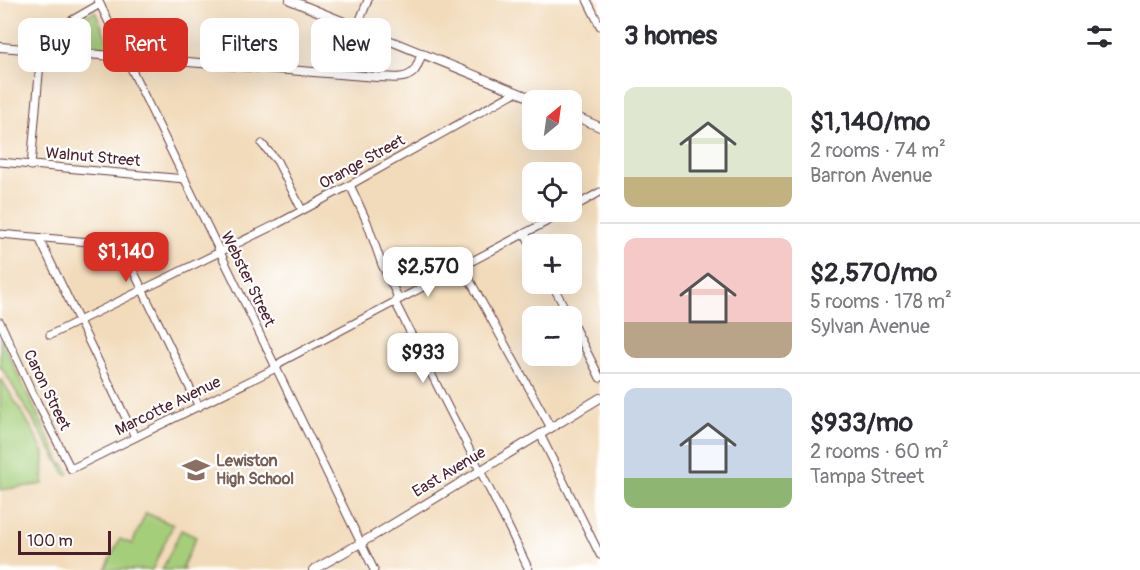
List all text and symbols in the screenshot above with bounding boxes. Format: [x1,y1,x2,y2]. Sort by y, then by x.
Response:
chip: Buy [18,18,91,72]
chip: Rent [103,18,188,72]
chip: Filters [200,18,299,72]
chip: New [311,18,391,72]
text: 3 homes [624,20,717,52]
icon: filters [1083,20,1116,53]
north arrow [522,90,582,150]
map controls [522,90,582,366]
text: $1,140/mo [810,106,930,138]
icon: home [672,111,744,183]
street label: Orange Street [316,130,409,194]
text: 2 rooms · 74 m² [810,138,946,163]
street label: Walnut Street [45,143,142,171]
button: locate [522,162,582,222]
text: Barron Avenue [810,163,932,188]
street label: Webster Street [216,228,280,330]
pin: $1,140 [77,232,175,283]
button: + [522,234,582,294]
text: $1,140 [98,239,154,264]
pin: $2,570 [379,247,477,298]
text: $2,570 [397,254,459,279]
text: $2,570/mo [810,257,937,289]
icon: home [672,262,744,334]
text: 5 rooms · 178 m² [810,289,952,314]
button: − [522,306,582,366]
text: Sylvan Avenue [810,314,930,339]
pin: $933 [387,333,459,384]
text: $933 [401,340,445,365]
street label: Caron Street [19,346,75,434]
street label: Marcotte Avenue [112,372,224,440]
text: $933/mo [810,407,913,439]
icon: home [672,412,744,484]
text: 2 rooms · 60 m² [810,439,949,464]
street label: East Avenue [409,442,489,502]
place label: Lewiston High School [216,451,294,489]
school or university icon: Lewiston High School [181,455,211,485]
text: Tampa Street [810,464,924,489]
scale bar [18,528,111,556]
text: 100 m [27,531,73,551]

